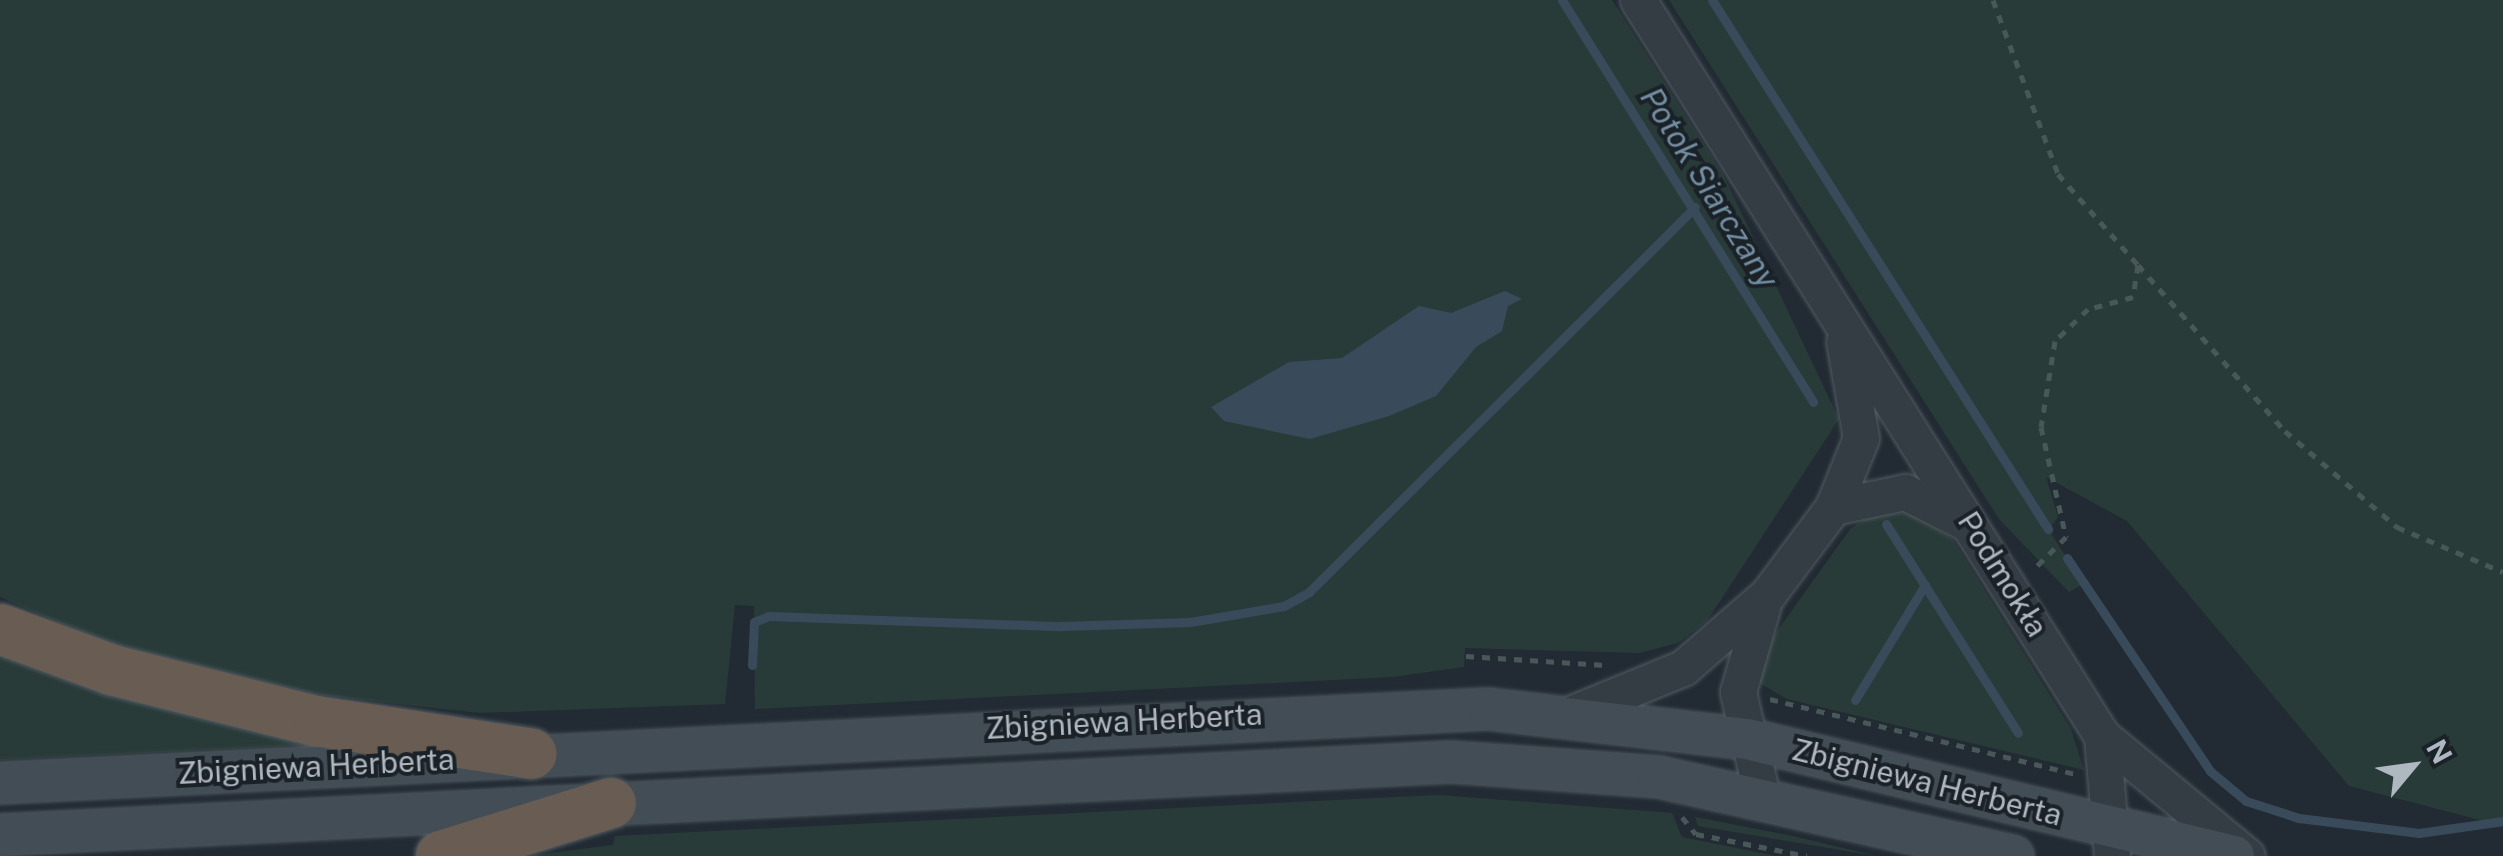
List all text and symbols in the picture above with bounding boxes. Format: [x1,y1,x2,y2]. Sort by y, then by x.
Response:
water label: Potok Siarczany [1632,80,1786,296]
street label: Podmokła [1951,505,2055,643]
street label: Zbigniewa Herberta [985,696,1263,746]
north arrow [2363,716,2463,816]
street label: Zbigniewa Herberta [1788,731,2066,833]
text: N [2420,734,2459,769]
street label: Zbigniewa Herberta [177,741,455,791]

